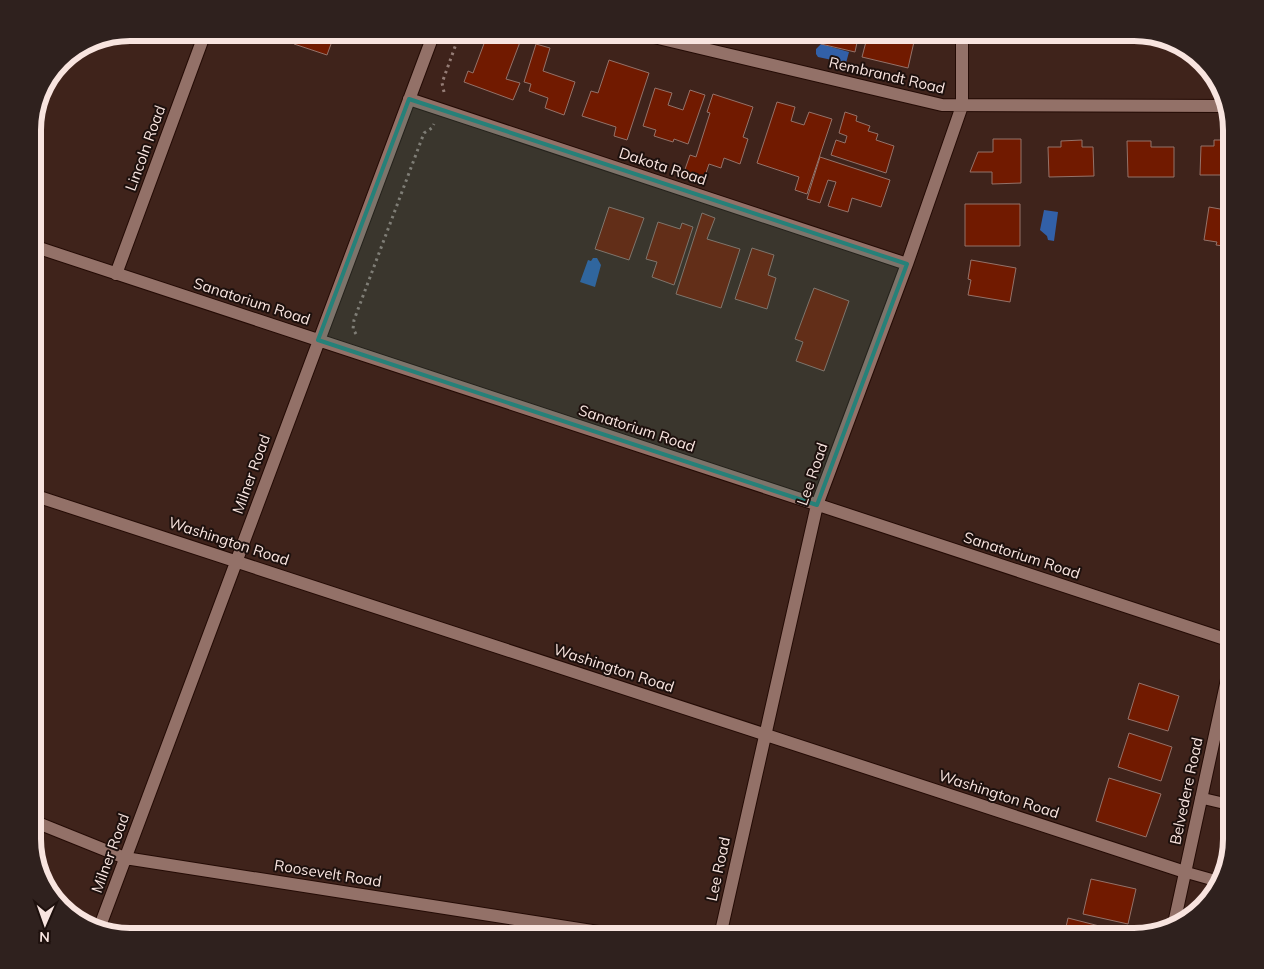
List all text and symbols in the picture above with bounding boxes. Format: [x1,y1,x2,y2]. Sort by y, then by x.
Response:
street label: Rembrandt Road [827,52,947,98]
street label: Lincoln Road [121,103,169,193]
street label: Dakota Road [617,143,709,189]
street label: Sanatorium Road [191,273,313,329]
street label: Sanatorium Road [576,400,698,456]
street label: Milner Road [228,432,274,516]
street label: Lee Road [792,440,832,508]
street label: Washington Road [166,513,292,569]
street label: Sanatorium Road [961,527,1083,583]
street label: Washington Road [551,640,677,696]
street label: Belvedere Road [1165,736,1207,846]
street label: Washington Road [936,766,1062,822]
street label: Milner Road [87,811,133,895]
street label: Lee Road [702,835,734,903]
street label: Roosevelt Road [273,855,383,891]
north arrow [20,899,70,949]
text: N [39,928,50,946]

